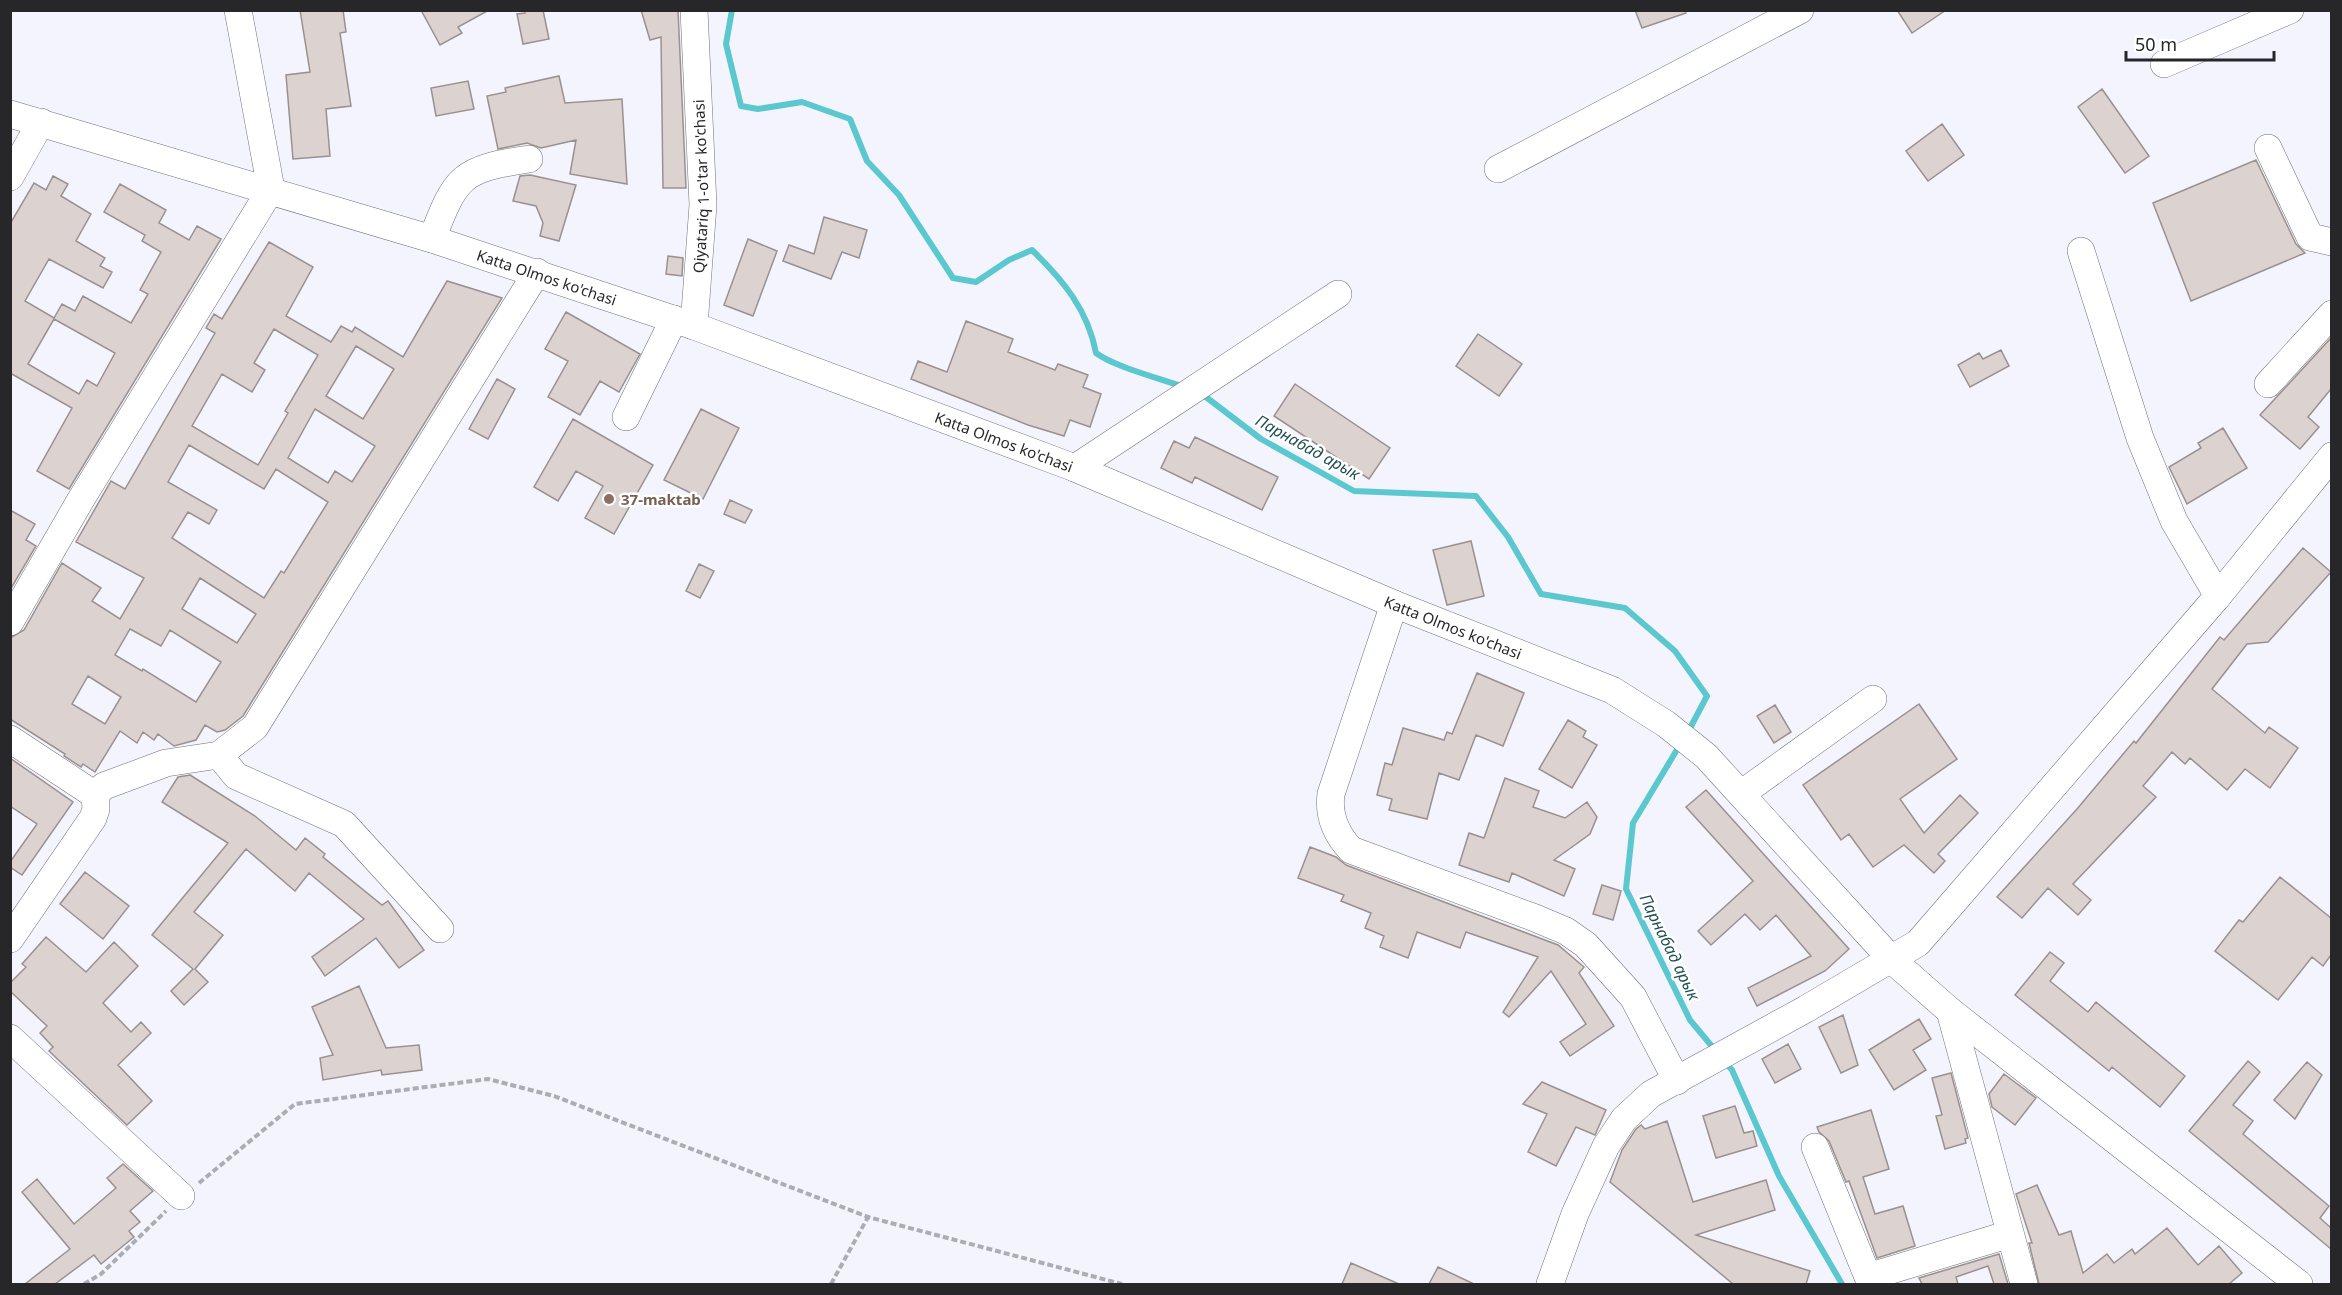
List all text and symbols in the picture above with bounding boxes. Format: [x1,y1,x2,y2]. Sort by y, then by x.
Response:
scale bar [2126,24,2274,62]
text: 50 m [2135,32,2177,56]
street label: Qiyatariq 1-o'tar ko'chasi [688,99,713,274]
street label: Katta Olmos ko'chasi [474,245,619,310]
street label: Katta Olmos ko'chasi [932,407,1076,476]
water label: Парнабад арык [1252,409,1365,485]
place label: 37-maktab [621,489,701,509]
marker: 37-maktab [602,492,616,506]
street label: Katta Olmos ko'chasi [1381,591,1525,663]
water label: Парнабад арык [1635,890,1706,1005]

